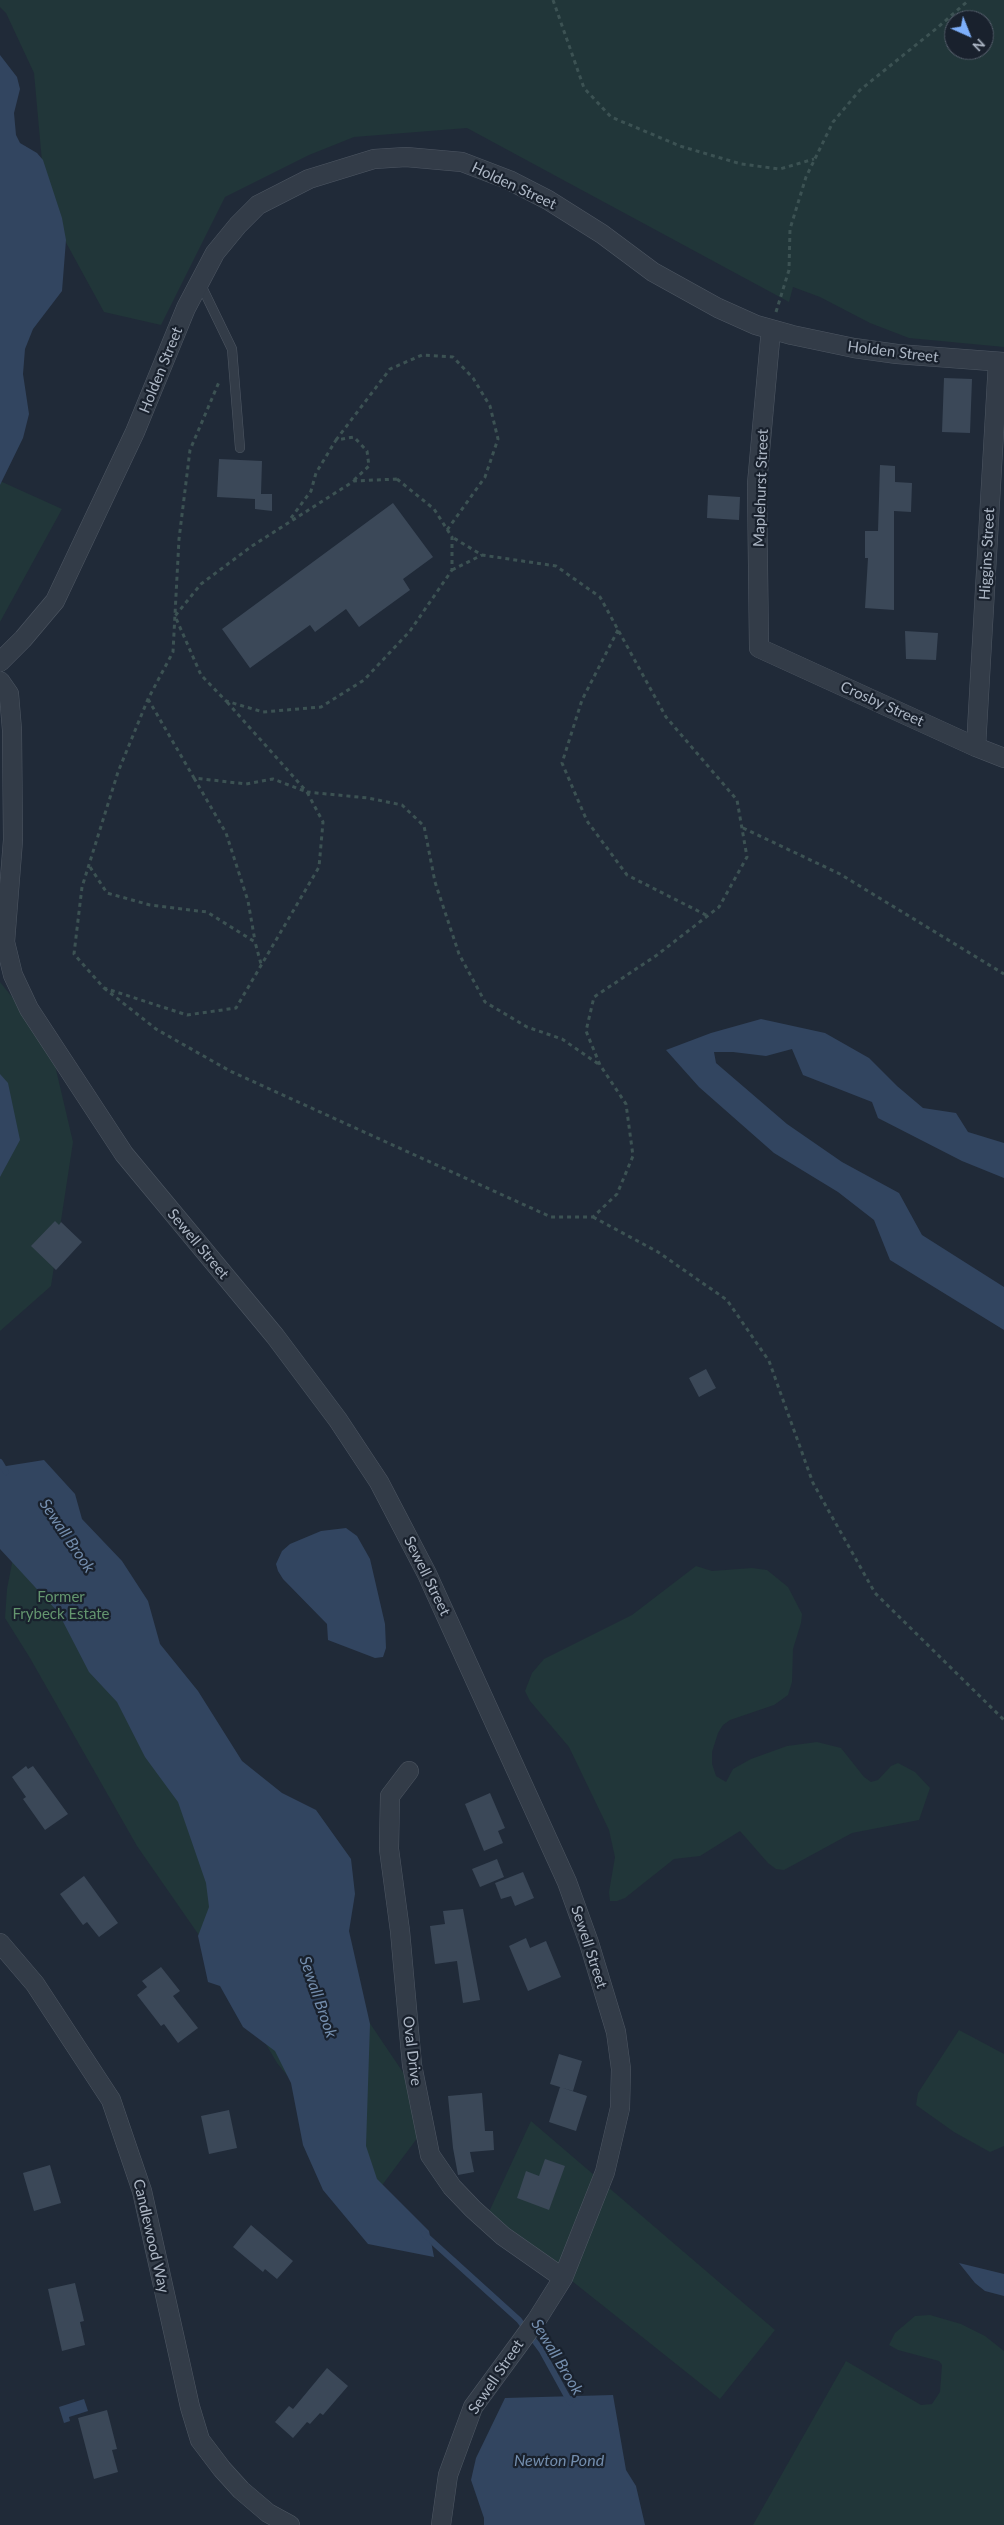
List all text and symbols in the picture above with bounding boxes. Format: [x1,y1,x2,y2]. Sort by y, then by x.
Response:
north arrow [944,10,994,60]
text: N [969,36,989,55]
street label: Holden Street [469,159,559,213]
street label: Holden Street [136,324,186,416]
street label: Holden Street [847,338,939,366]
street label: Maplehurst Street [750,429,772,547]
street label: Higgins Street [976,507,998,601]
street label: Crosby Street [838,678,926,730]
street label: Sewell Street [163,1205,233,1283]
water label: Sewall Brook [35,1495,99,1577]
street label: Sewell Street [400,1533,454,1619]
park label: Former Frybeck Estate [12,1588,110,1623]
street label: Sewell Street [567,1903,611,1991]
water label: Sewall Brook [295,1954,341,2040]
street label: Oval Drive [399,2015,425,2087]
street label: Candlewood Way [129,2177,173,2295]
water label: Sewall Brook [527,2316,587,2398]
street label: Sewell Street [465,2336,527,2418]
water label: Newton Pond [514,2451,604,2471]

